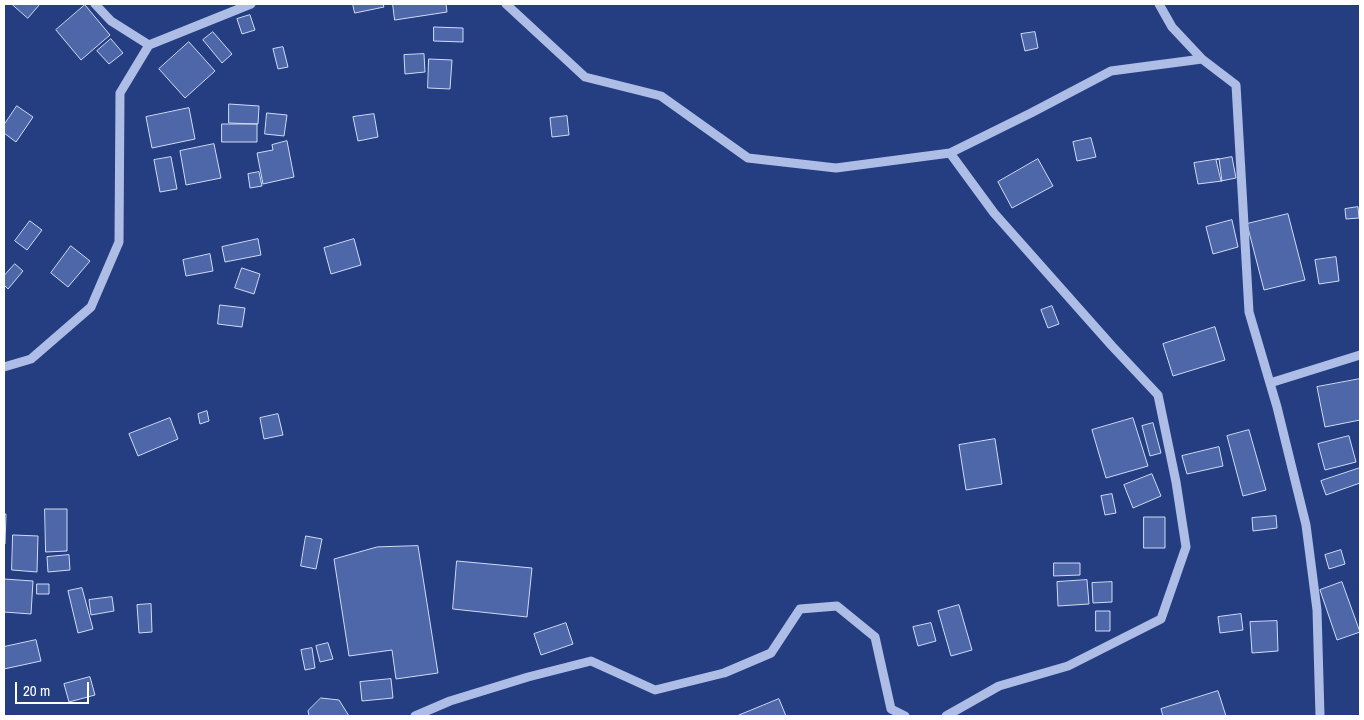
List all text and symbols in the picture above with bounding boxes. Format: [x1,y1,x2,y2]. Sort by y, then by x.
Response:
scale bar [18,672,91,704]
text: 20 m [23,680,50,701]

